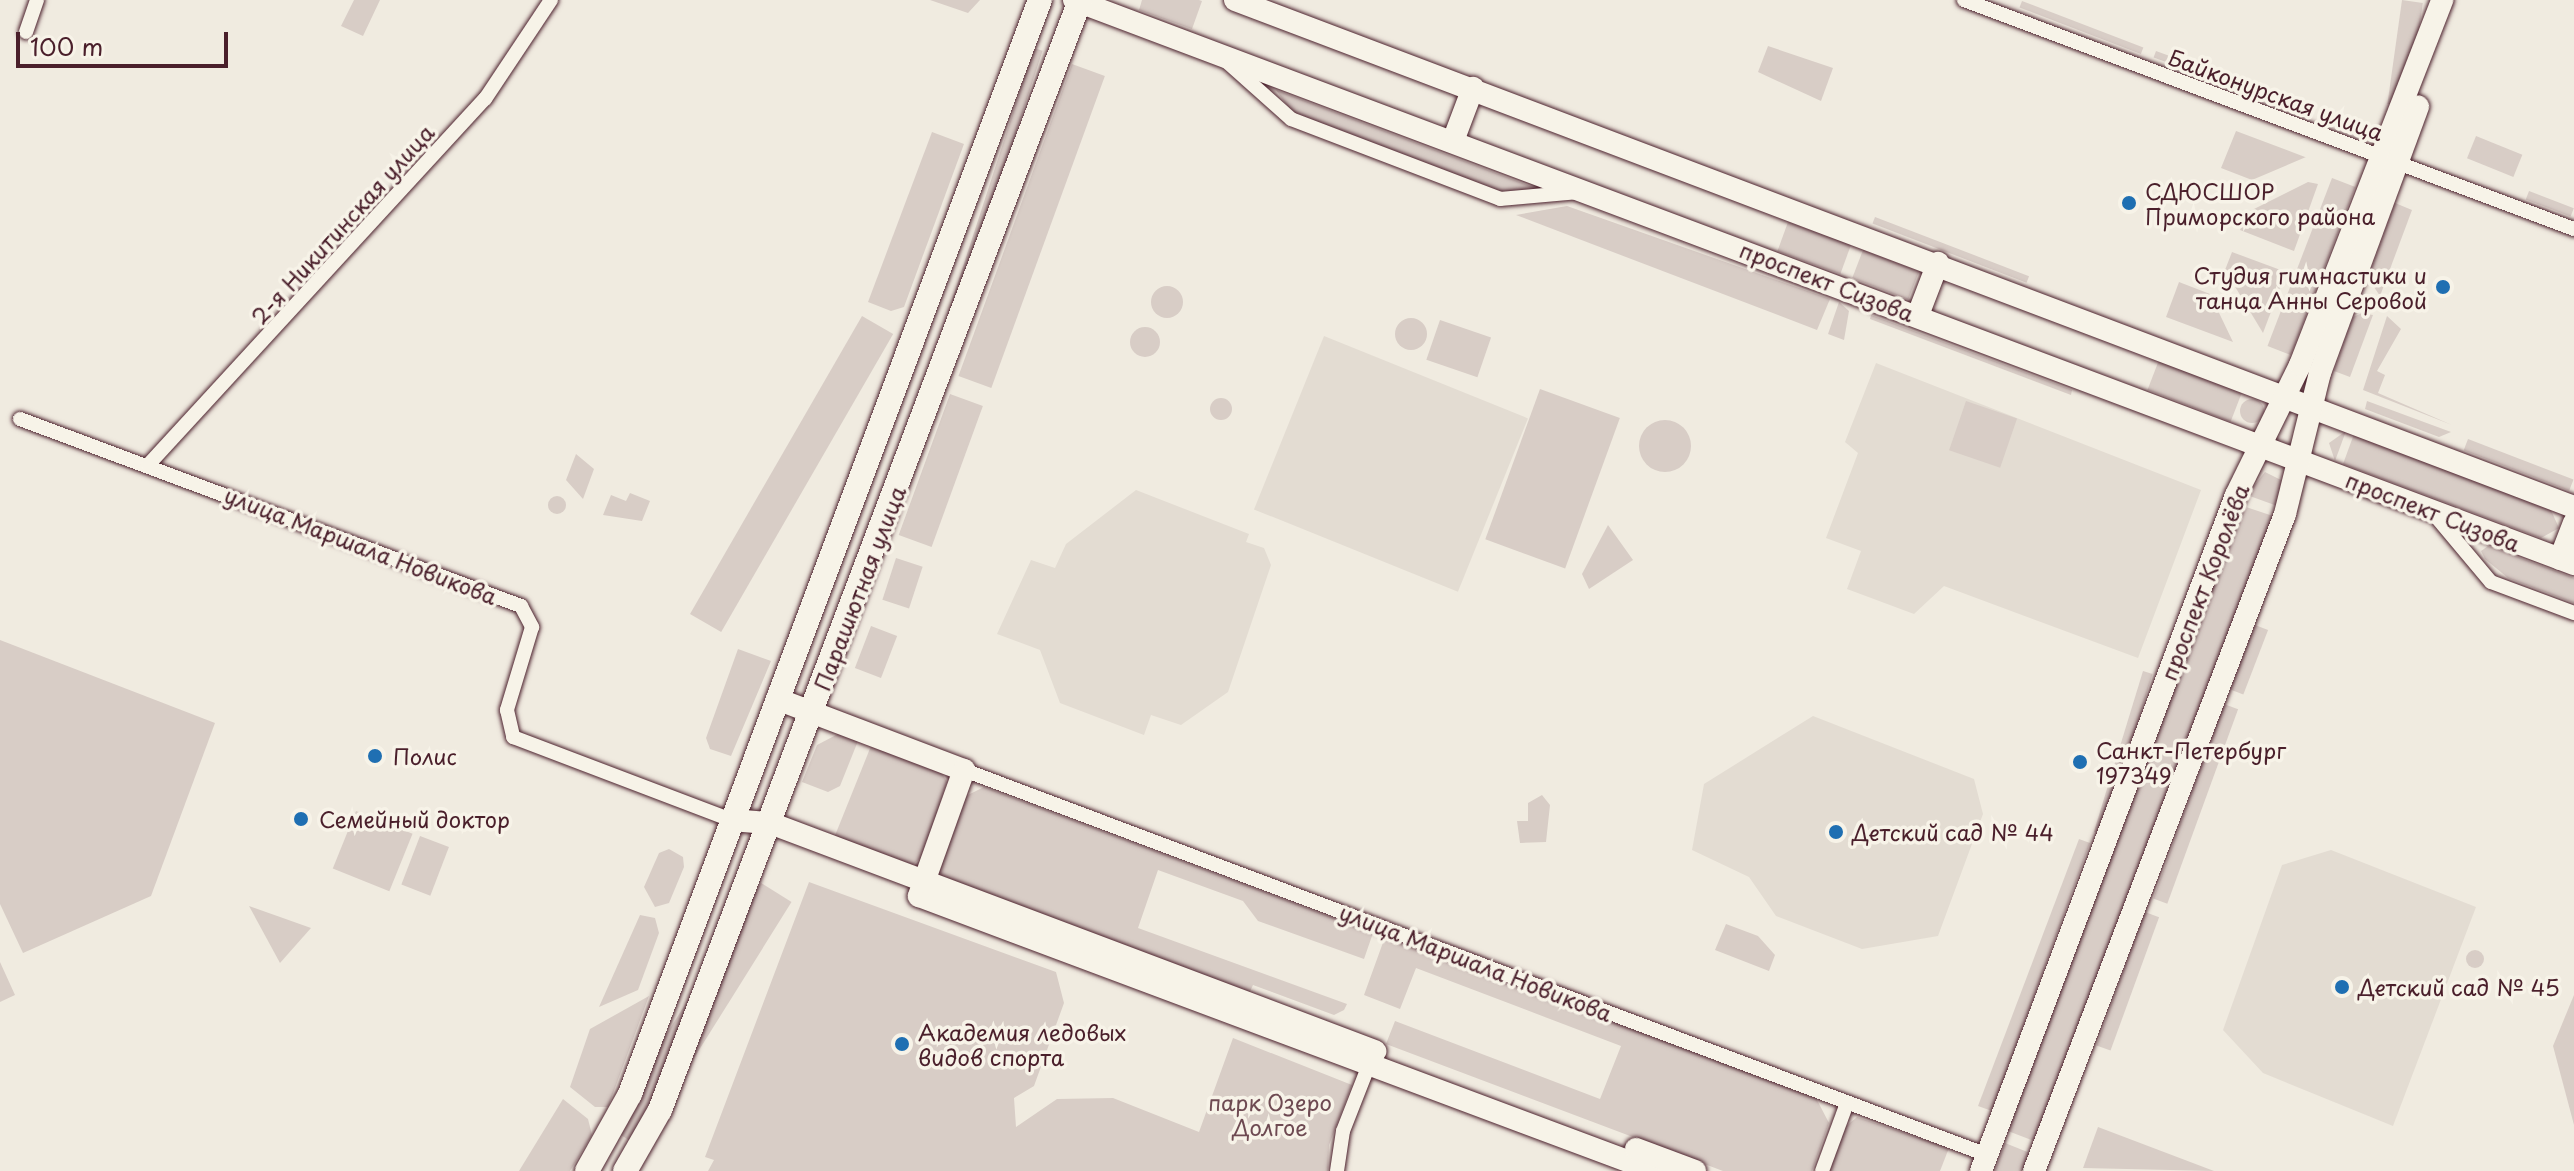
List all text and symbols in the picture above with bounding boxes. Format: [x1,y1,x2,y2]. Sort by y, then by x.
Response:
scale bar [20,16,232,66]
text: 100 m [30,28,103,64]
street label: Байконурская улица [2164,43,2388,145]
street label: 2-я Никитинская улица [245,119,439,329]
place label: СДЮСШОР Приморского района [2145,177,2376,228]
marker: СДЮСШОР Приморского района [2120,194,2138,212]
street label: проспект Сизова [1736,235,1918,327]
place label: Студия гимнастики и танца Анны Серовой [2192,261,2427,312]
marker: Студия гимнастики и танца Анны Серовой [2434,278,2452,296]
street label: проспект Сизова [2342,465,2524,557]
street label: улица Маршала Новикова [220,480,502,610]
street label: проспект Королёва [2154,480,2254,684]
street label: Парашютная улица [808,481,910,695]
place label: Санкт-Петербург 197349 [2096,736,2286,788]
place label: Полис [393,743,457,769]
marker: Полис [364,745,386,767]
marker: Санкт-Петербург 197349 [2071,753,2089,771]
place label: Семейный доктор [319,806,512,832]
marker: Семейный доктор [290,808,312,830]
place label: Детский сад № 44 [1852,819,2056,845]
marker: Детский сад № 44 [1827,823,1845,841]
street label: улица Маршала Новикова [1335,897,1617,1027]
place label: Детский сад № 45 [2358,974,2560,1000]
marker: Детский сад № 45 [2333,978,2351,996]
place label: Академия ледовых видов спорта [918,1018,1126,1070]
marker: Академия ледовых видов спорта [893,1035,911,1053]
park label: парк Озеро Долгое [1207,1088,1333,1140]

